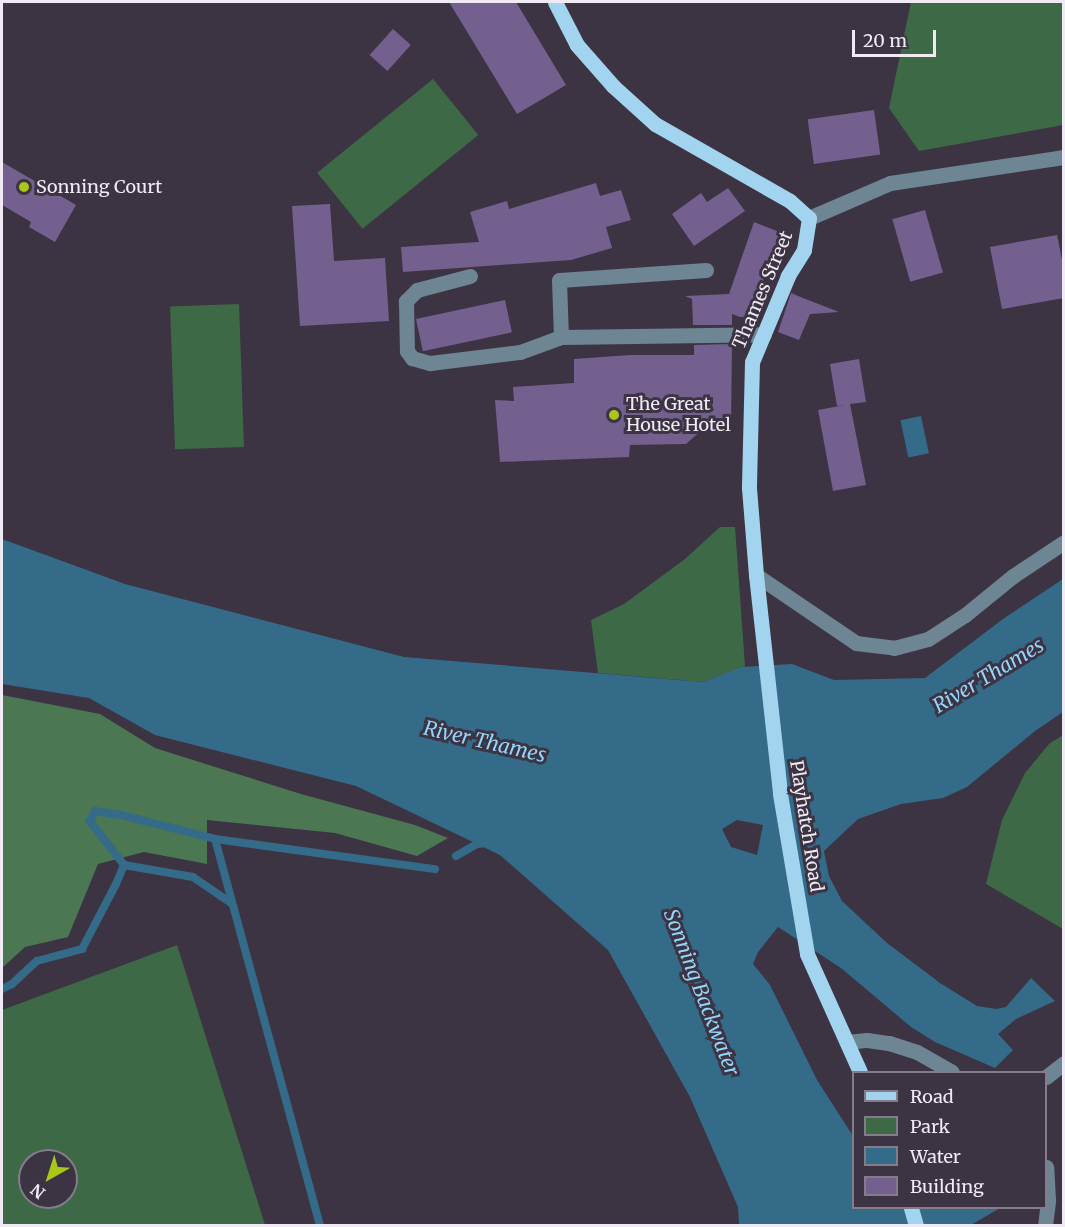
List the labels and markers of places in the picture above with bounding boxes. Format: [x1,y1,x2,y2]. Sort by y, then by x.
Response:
place label: Sonning Court [36,176,162,198]
marker: Sonning Court [17,180,31,194]
place label: The Great House Hotel [626,394,731,436]
marker: The Great House Hotel [607,408,621,422]

